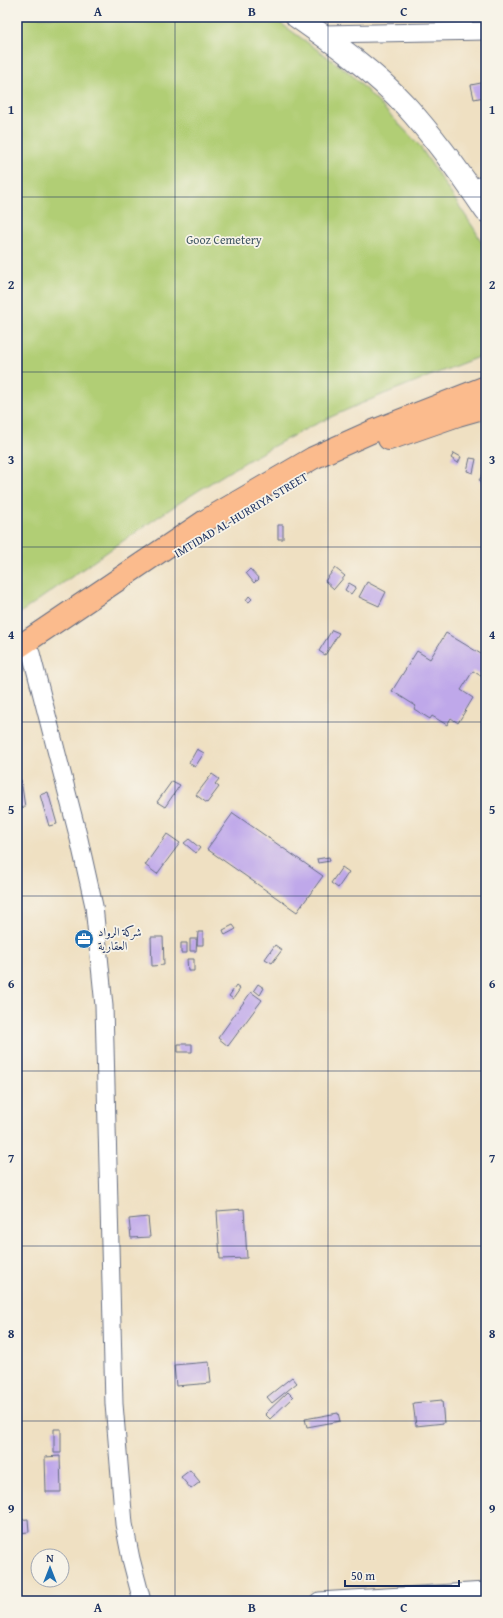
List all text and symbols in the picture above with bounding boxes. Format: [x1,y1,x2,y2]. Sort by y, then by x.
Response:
text: A [94,2,103,21]
text: B [248,2,256,21]
text: C [400,2,408,21]
text: 1 [8,100,14,119]
text: 1 [489,100,495,119]
park label: Gooz Cemetery [186,231,262,248]
text: 2 [8,275,15,294]
text: 2 [489,275,496,294]
text: 3 [8,450,14,469]
text: 3 [489,450,495,469]
street label: IMTIDAD AL-HURRIYA STREET [171,468,311,561]
text: 4 [8,625,15,644]
text: 4 [489,625,496,644]
text: 5 [8,800,15,819]
text: 5 [489,800,496,819]
place label: شركة الرواد العقارية [98,923,142,954]
office icon: شركة الرواد العقارية [73,928,95,950]
text: 6 [8,974,15,993]
text: 6 [489,974,496,993]
text: 7 [8,1149,15,1168]
text: 7 [489,1149,496,1168]
text: 8 [8,1324,15,1343]
text: 8 [489,1324,496,1343]
text: 9 [8,1499,15,1518]
text: 9 [489,1499,496,1518]
north arrow [30,1548,70,1588]
text: N [46,1550,54,1566]
scale bar [345,1562,459,1588]
text: 50 m [351,1567,375,1584]
text: A [94,1598,103,1617]
text: B [248,1598,256,1617]
text: C [400,1598,408,1617]

